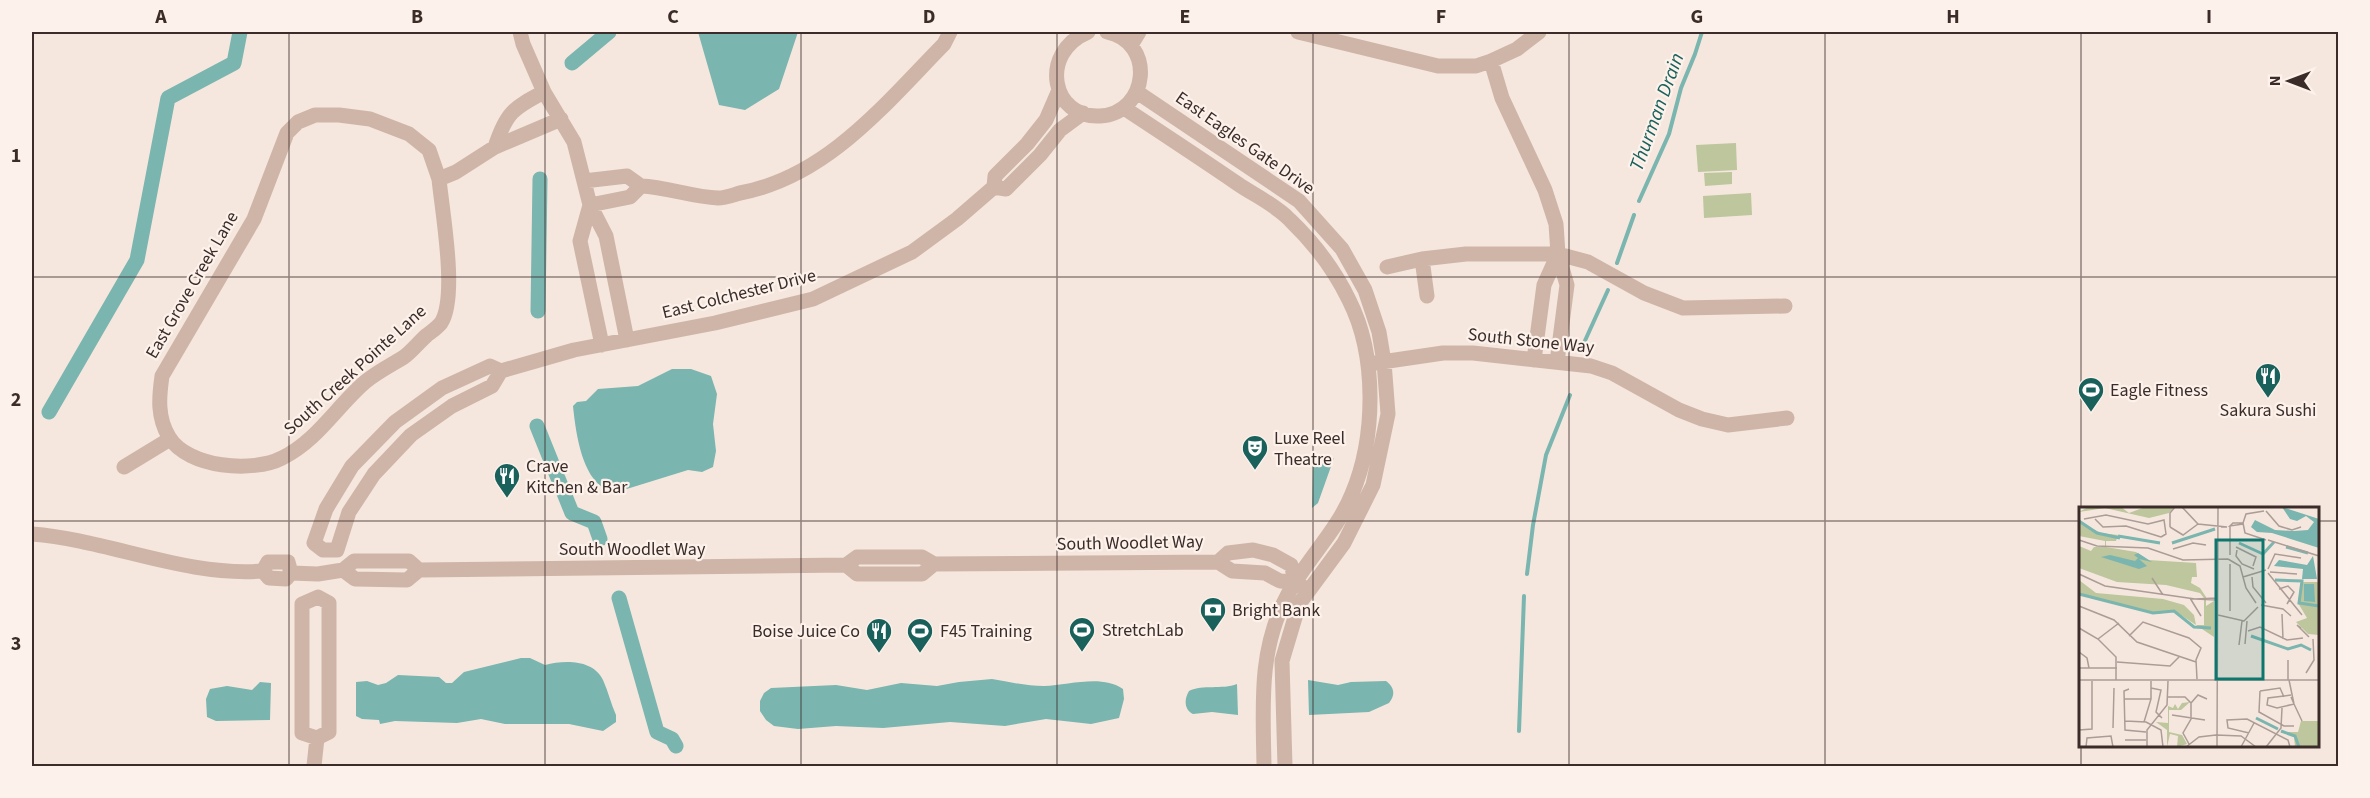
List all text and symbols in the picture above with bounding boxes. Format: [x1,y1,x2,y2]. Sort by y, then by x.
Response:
text: A [154,3,167,31]
text: B [411,3,423,31]
text: C [667,3,679,31]
text: D [923,3,935,31]
text: E [1180,3,1190,31]
text: F [1436,3,1446,31]
text: G [1691,3,1703,31]
text: H [1946,3,1960,31]
text: I [2206,3,2212,31]
water label: Thurman Drain [1623,49,1691,175]
north arrow [2259,51,2319,111]
text: N [2264,76,2286,86]
street label: East Eagles Gate Drive [1170,85,1320,201]
text: 1 [11,142,21,170]
street label: East Grove Creek Lane [140,207,244,363]
street label: East Colchester Drive [659,263,819,325]
street label: South Creek Pointe Lane [278,299,432,441]
street label: South Stone Way [1466,322,1596,360]
restaurant icon: Sakura Sushi [2253,361,2283,399]
sports icon: Eagle Fitness [2076,375,2106,413]
place label: Eagle Fitness [2110,378,2208,403]
text: 2 [11,386,21,414]
place label: Sakura Sushi [2220,398,2316,423]
place label: Luxe Reel Theatre [1274,426,1345,472]
theatre icon: Luxe Reel Theatre [1240,433,1270,471]
place label: Crave Kitchen & Bar [526,454,628,500]
restaurant icon: Crave Kitchen & Bar [492,461,522,499]
inset map [2079,507,2319,747]
street label: South Woodlet Way [1056,529,1204,557]
street label: South Woodlet Way [559,537,706,562]
bank icon: Bright Bank [1198,595,1228,633]
place label: Bright Bank [1232,598,1320,623]
sports icon: StretchLab [1067,615,1097,653]
restaurant icon: Boise Juice Co [864,616,894,654]
sports icon: F45 Training [905,616,935,654]
place label: StretchLab [1102,618,1184,643]
place label: Boise Juice Co [752,619,860,644]
place label: F45 Training [940,619,1032,644]
text: 3 [11,630,21,658]

